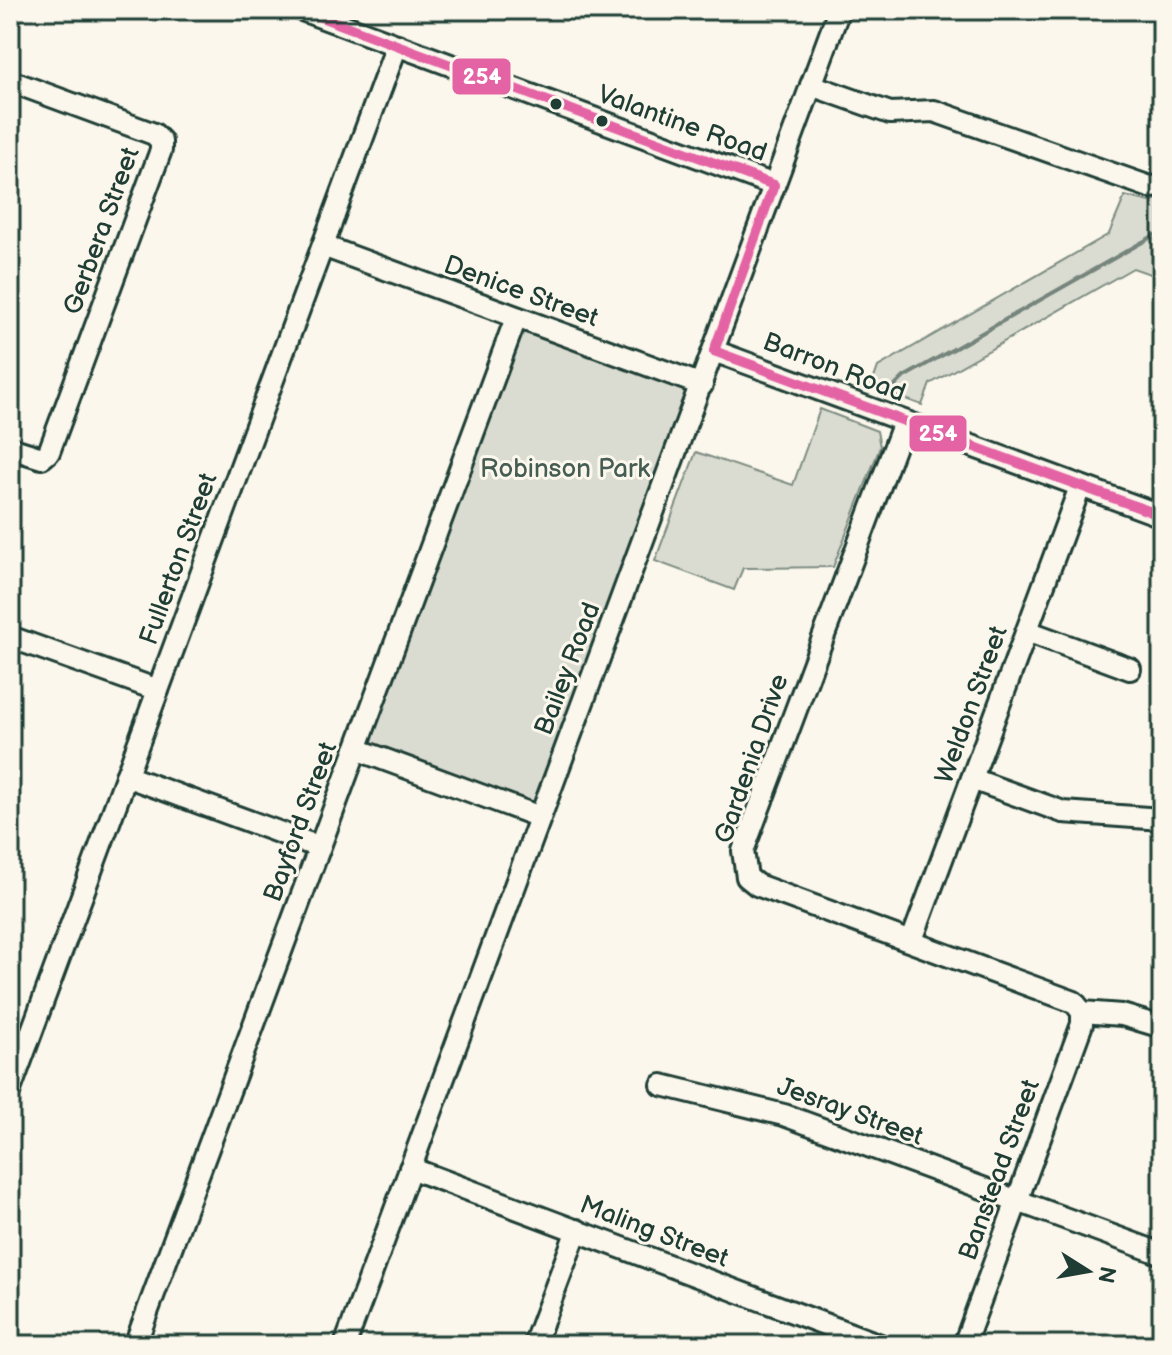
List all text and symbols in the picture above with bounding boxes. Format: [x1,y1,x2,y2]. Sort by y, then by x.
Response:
line badge: 254 [451,57,512,96]
text: 254 [463,64,501,91]
street label: Valantine Road [593,79,771,169]
unlabelled marker [548,96,564,112]
unlabelled marker [594,113,610,129]
street label: Gerbera Street [57,143,147,319]
street label: Denice Street [440,250,602,334]
street label: Barron Road [758,327,910,409]
line badge: 254 [908,414,968,453]
text: 254 [919,421,957,448]
park label: Robinson Park [480,454,650,485]
street label: Fullerton Street [134,469,224,649]
street label: Bailey Road [529,598,607,740]
street label: Weldon Street [929,622,1015,788]
street label: Gardenia Drive [709,670,795,848]
street label: Bayford Street [258,738,344,906]
street label: Jesray Street [773,1071,927,1153]
street label: Banstead Street [953,1075,1047,1265]
street label: Maling Street [575,1189,733,1275]
north arrow [1048,1231,1128,1311]
text: N [1091,1264,1121,1285]

